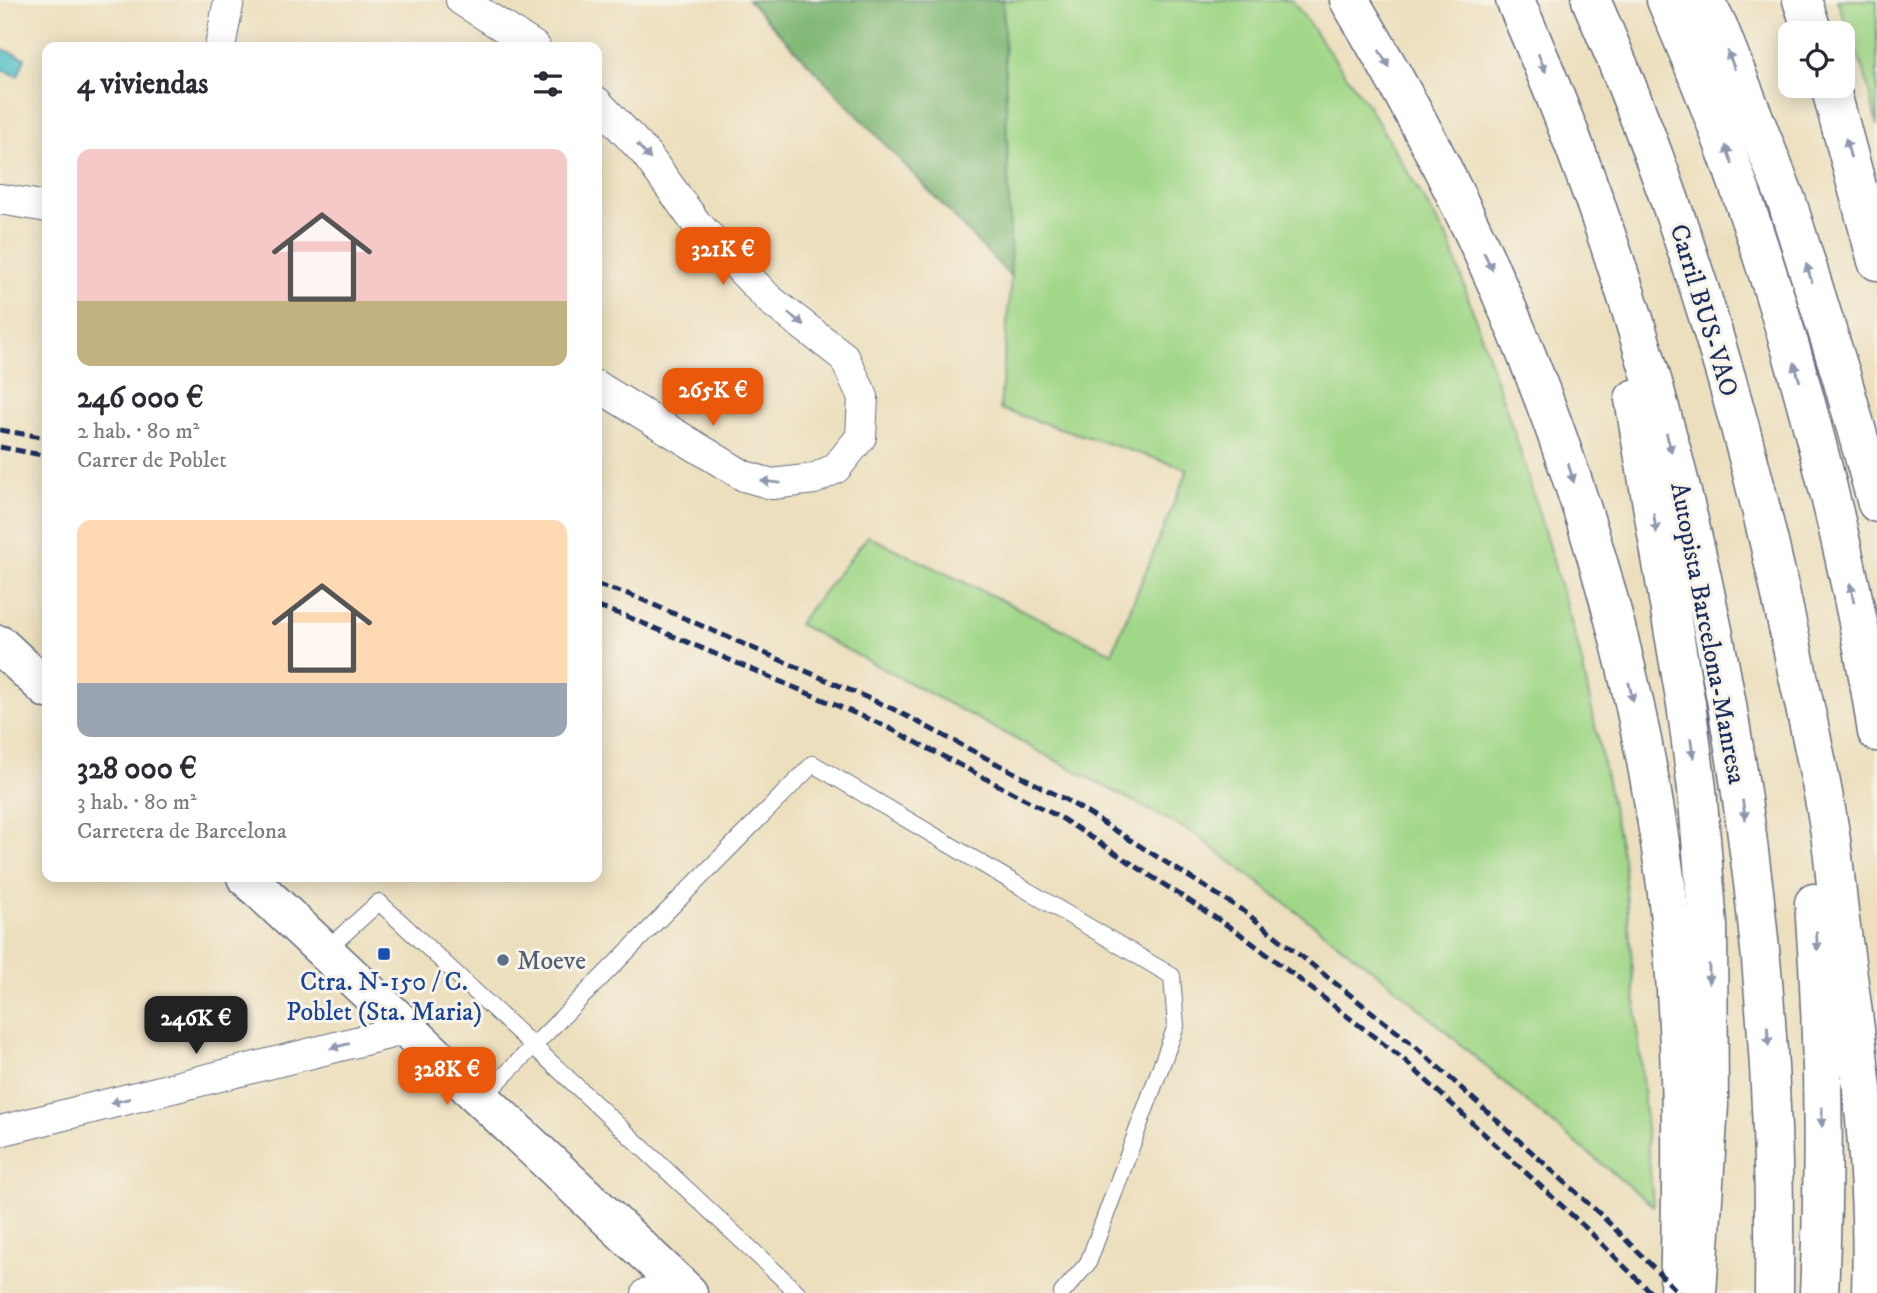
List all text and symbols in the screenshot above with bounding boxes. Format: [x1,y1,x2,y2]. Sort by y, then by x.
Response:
map controls [1778,21,1855,98]
button: locate [1778,21,1855,98]
one-way arrow [1378,49,1390,68]
one-way arrow [1726,49,1737,70]
one-way arrow [1536,52,1547,73]
icon: filters [529,65,567,103]
text: 4 viviendas [77,66,208,103]
one-way arrow [1842,136,1853,158]
one-way arrow [636,143,651,160]
one-way arrow [1723,145,1734,166]
icon: home [259,194,385,320]
street label: Carril BUS-VAO [1662,220,1745,401]
pin: 321K € [666,228,780,287]
text: 321K € [692,235,754,264]
one-way arrow [1482,251,1493,271]
one-way arrow [1803,263,1814,284]
one-way arrow [786,312,804,327]
one-way arrow [1791,361,1802,383]
pin: 265K € [656,368,770,428]
text: 265K € [678,376,748,405]
text: 246 000 € [77,380,204,417]
text: 2 hab. · 80 m² [77,417,200,446]
one-way arrow [1665,433,1675,454]
text: Carrer de Poblet [77,446,227,475]
one-way arrow [1566,462,1577,483]
one-way arrow [760,476,782,487]
street label: Autopista Barcelona-Manresa [1662,480,1753,787]
one-way arrow [1650,512,1661,534]
icon: home [259,565,385,691]
one-way arrow [1846,582,1857,604]
one-way arrow [1626,681,1637,703]
one-way arrow [1686,737,1697,759]
text: 328 000 € [77,751,197,788]
text: 3 hab. · 80 m² [77,788,197,817]
one-way arrow [1739,799,1750,821]
text: Carretera de Barcelona [77,817,287,846]
one-way arrow [1812,930,1823,952]
place label: Moeve [517,945,586,978]
marker: Ctra. N-150 / C. Poblet (Sta. Maria) [376,946,392,962]
marker: Moeve [495,952,511,968]
one-way arrow [1703,964,1715,986]
place label: Ctra. N-150 / C. Poblet (Sta. Maria) [286,966,482,1029]
pin: 246K € [139,996,253,1056]
text: 246K € [160,1004,232,1033]
one-way arrow [1763,1026,1774,1048]
one-way arrow [329,1041,351,1052]
pin: 328K € [390,1048,504,1107]
text: 328K € [414,1055,480,1084]
one-way arrow [108,1096,130,1107]
one-way arrow [1817,1106,1828,1128]

